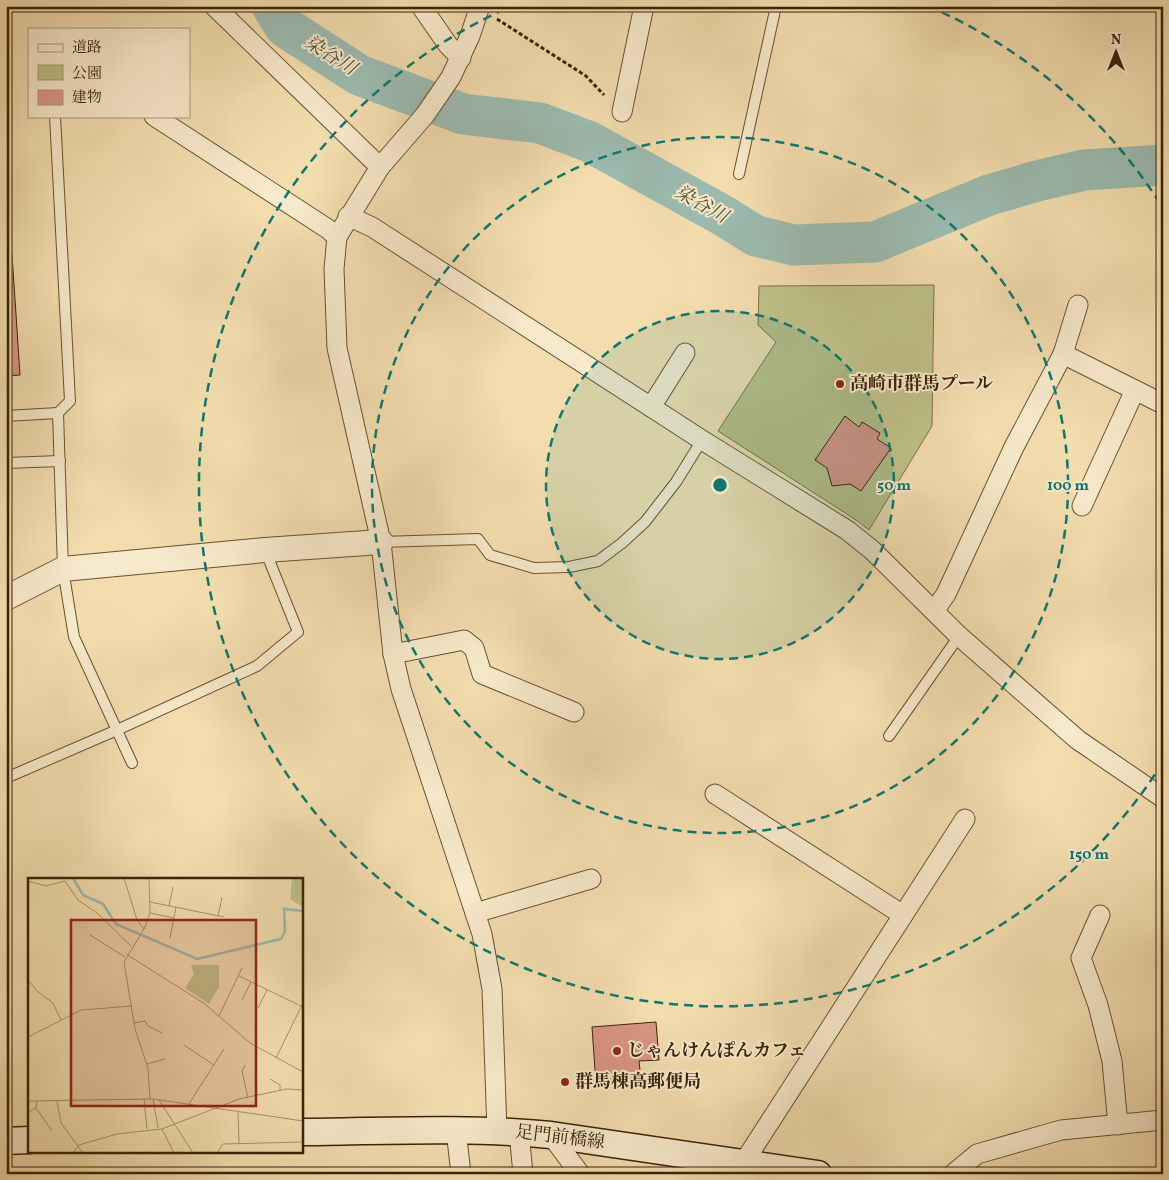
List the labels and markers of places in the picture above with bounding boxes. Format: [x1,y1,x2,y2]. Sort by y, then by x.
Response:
place label: 高崎市群馬プール [850,372,993,397]
marker: 高崎市群馬プール [834,378,846,390]
centre of rings [711,476,729,494]
place label: じゃんけんぽんカフェ [627,1039,806,1064]
marker: じゃんけんぽんカフェ [611,1045,623,1057]
place label: 群馬棟高郵便局 [575,1070,701,1095]
marker: 群馬棟高郵便局 [559,1076,571,1088]

